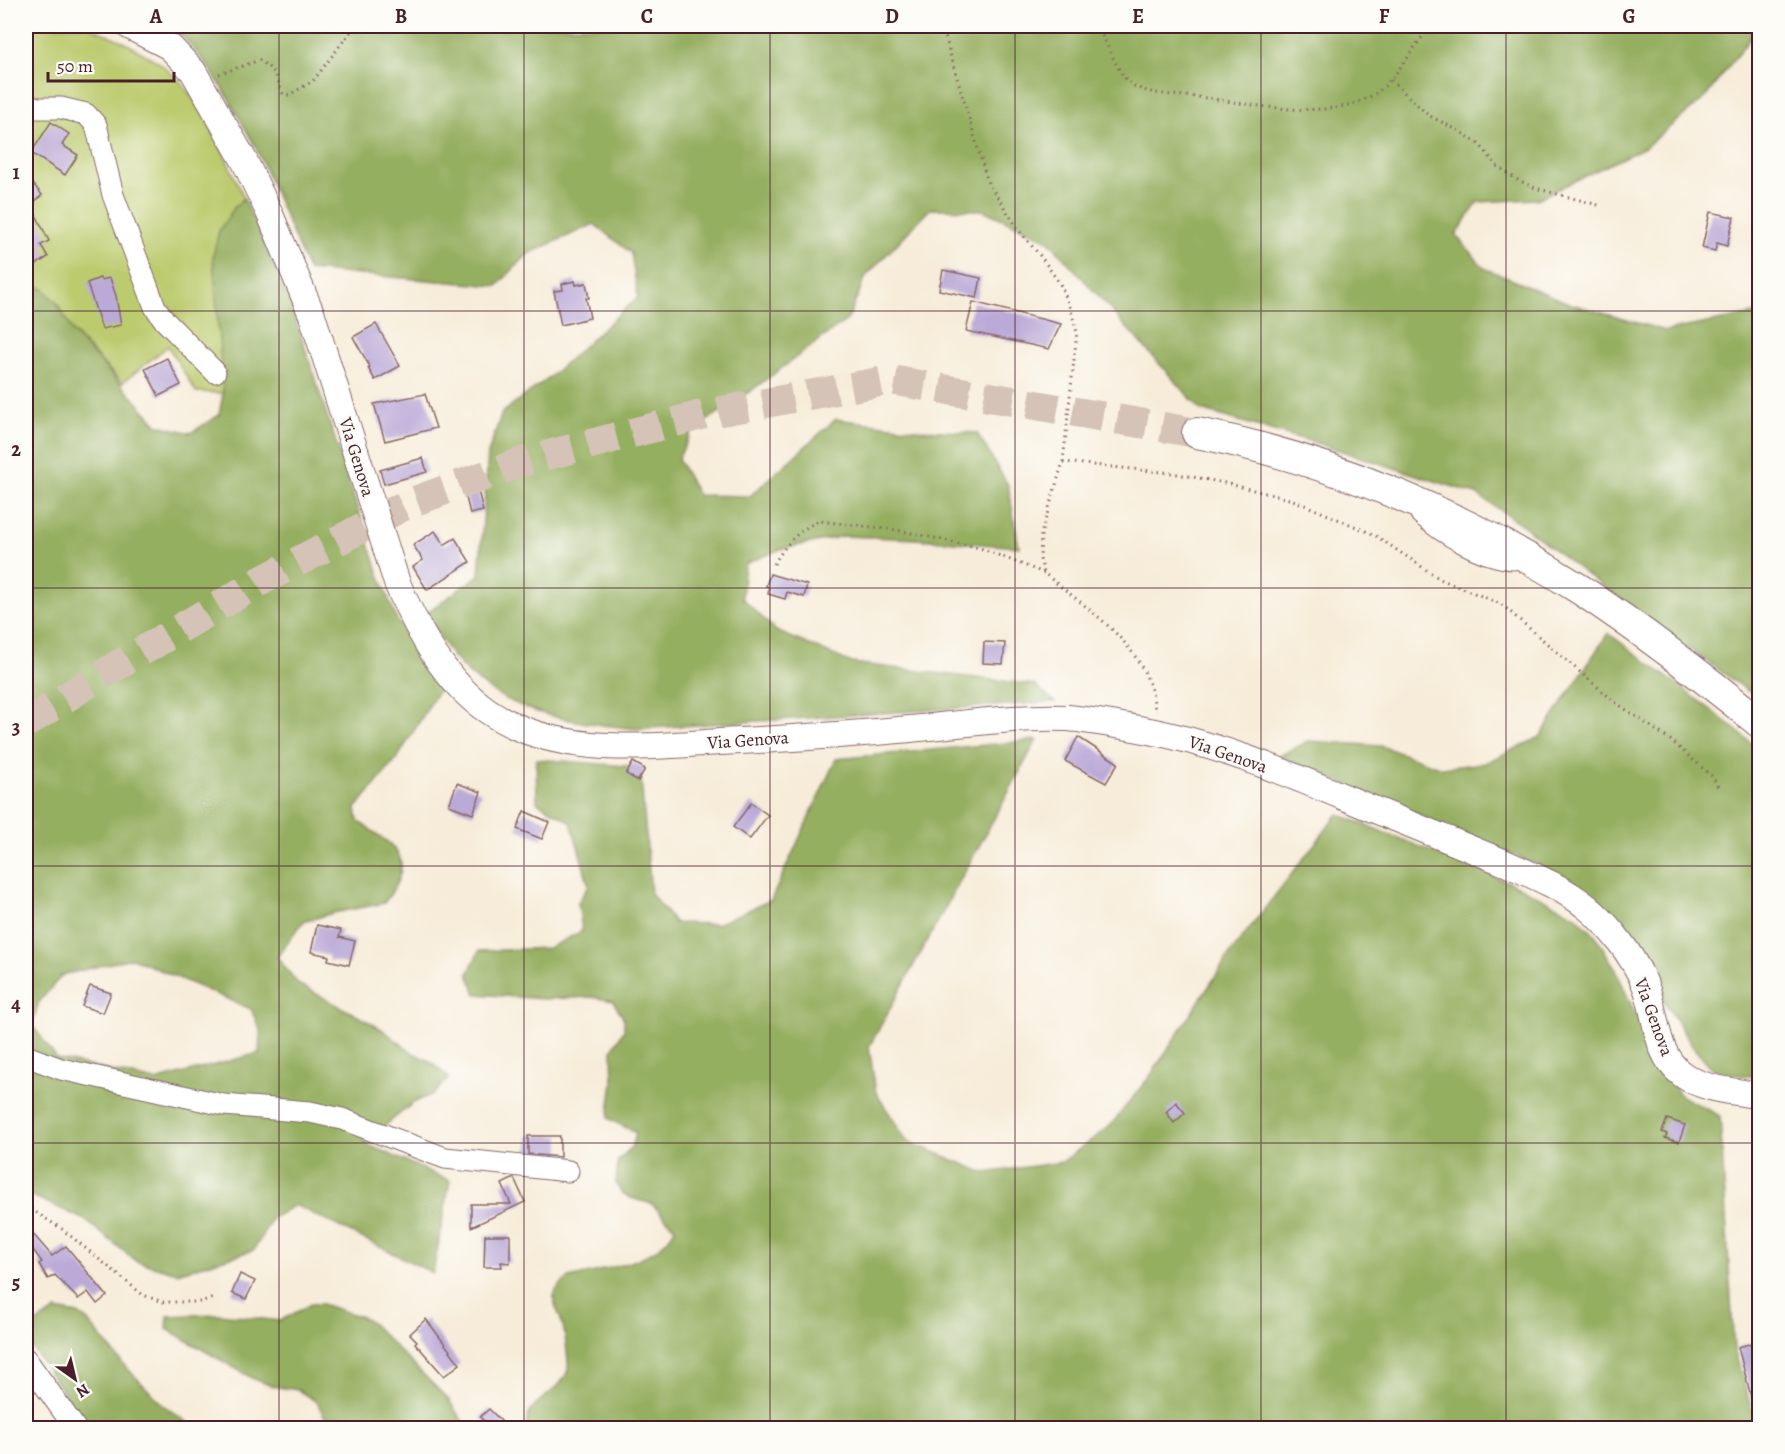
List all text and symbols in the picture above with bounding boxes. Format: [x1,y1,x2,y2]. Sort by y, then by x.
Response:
text: A [149,3,163,30]
text: B [395,3,407,30]
text: C [641,3,653,30]
text: D [885,3,899,30]
text: E [1132,3,1144,30]
text: F [1379,3,1390,30]
text: G [1622,3,1636,30]
scale bar [48,45,174,83]
text: 50 m [57,54,93,78]
text: 1 [12,159,20,186]
street label: Via Genova [333,413,381,500]
text: 2 [11,436,21,463]
text: 3 [12,714,20,741]
street label: Via Genova [705,725,790,755]
street label: Via Genova [1185,729,1271,779]
street label: Via Genova [1628,974,1679,1060]
text: 4 [11,991,21,1018]
text: 5 [12,1269,20,1296]
north arrow [45,1349,105,1409]
text: N [72,1378,94,1403]

